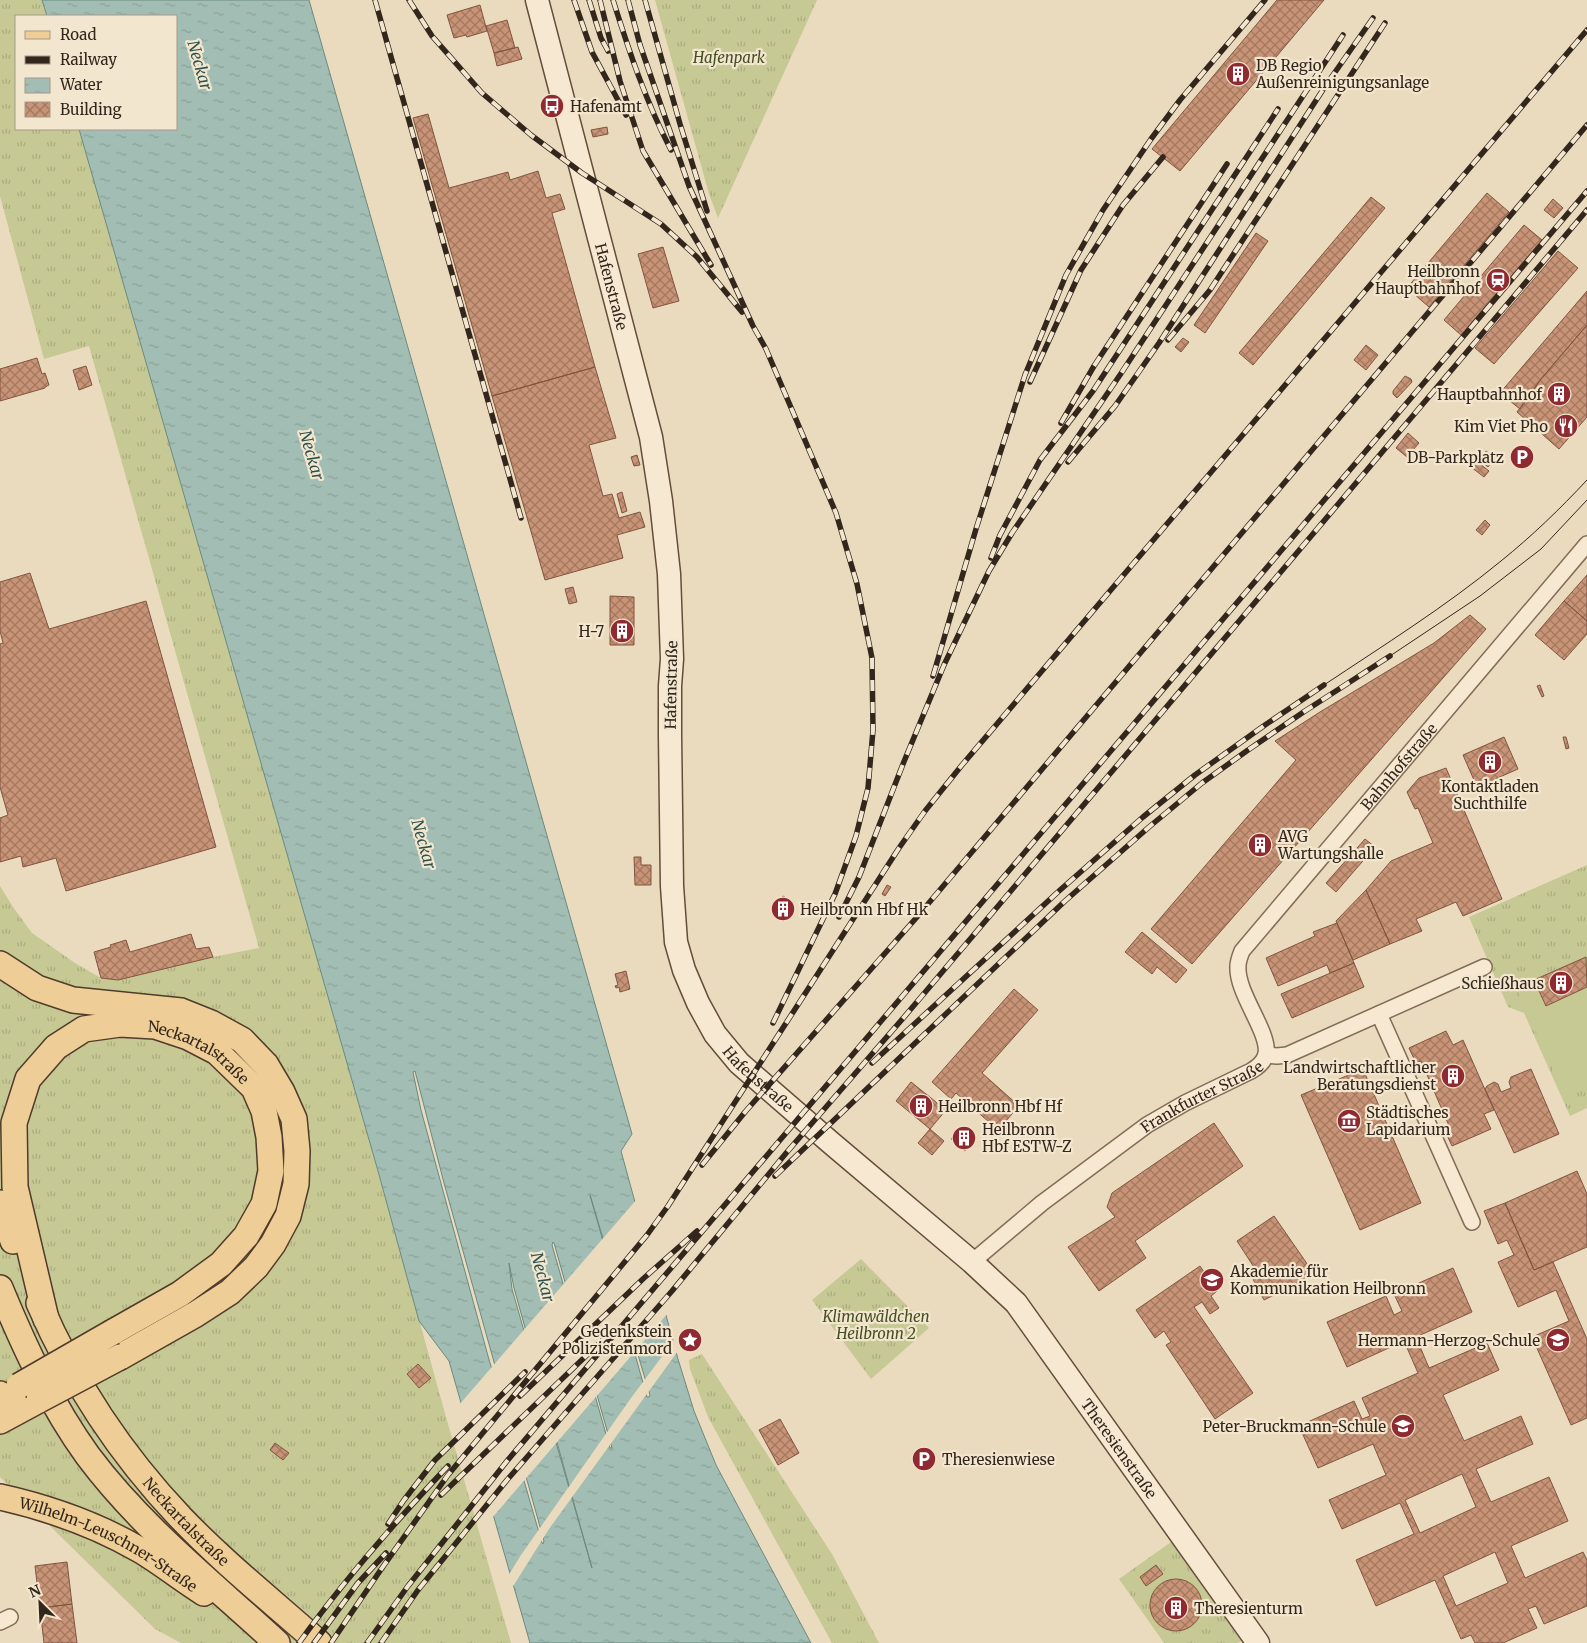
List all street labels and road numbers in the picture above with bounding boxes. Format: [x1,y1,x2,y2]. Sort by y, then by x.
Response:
street label: Hafenstraße [591,241,632,332]
street label: Hafenstraße [661,640,681,730]
street label: Bahnhofstraße [1356,719,1441,814]
street label: Neckartalstraße [148,1016,254,1088]
street label: Hafenstraße [719,1042,798,1116]
street label: Frankfurter Straße [1136,1056,1267,1136]
street label: Theresienstraße [1077,1395,1162,1502]
street label: Neckartalstraße [139,1473,234,1570]
street label: Wilhelm-Leuschner-Straße [16,1492,201,1596]

